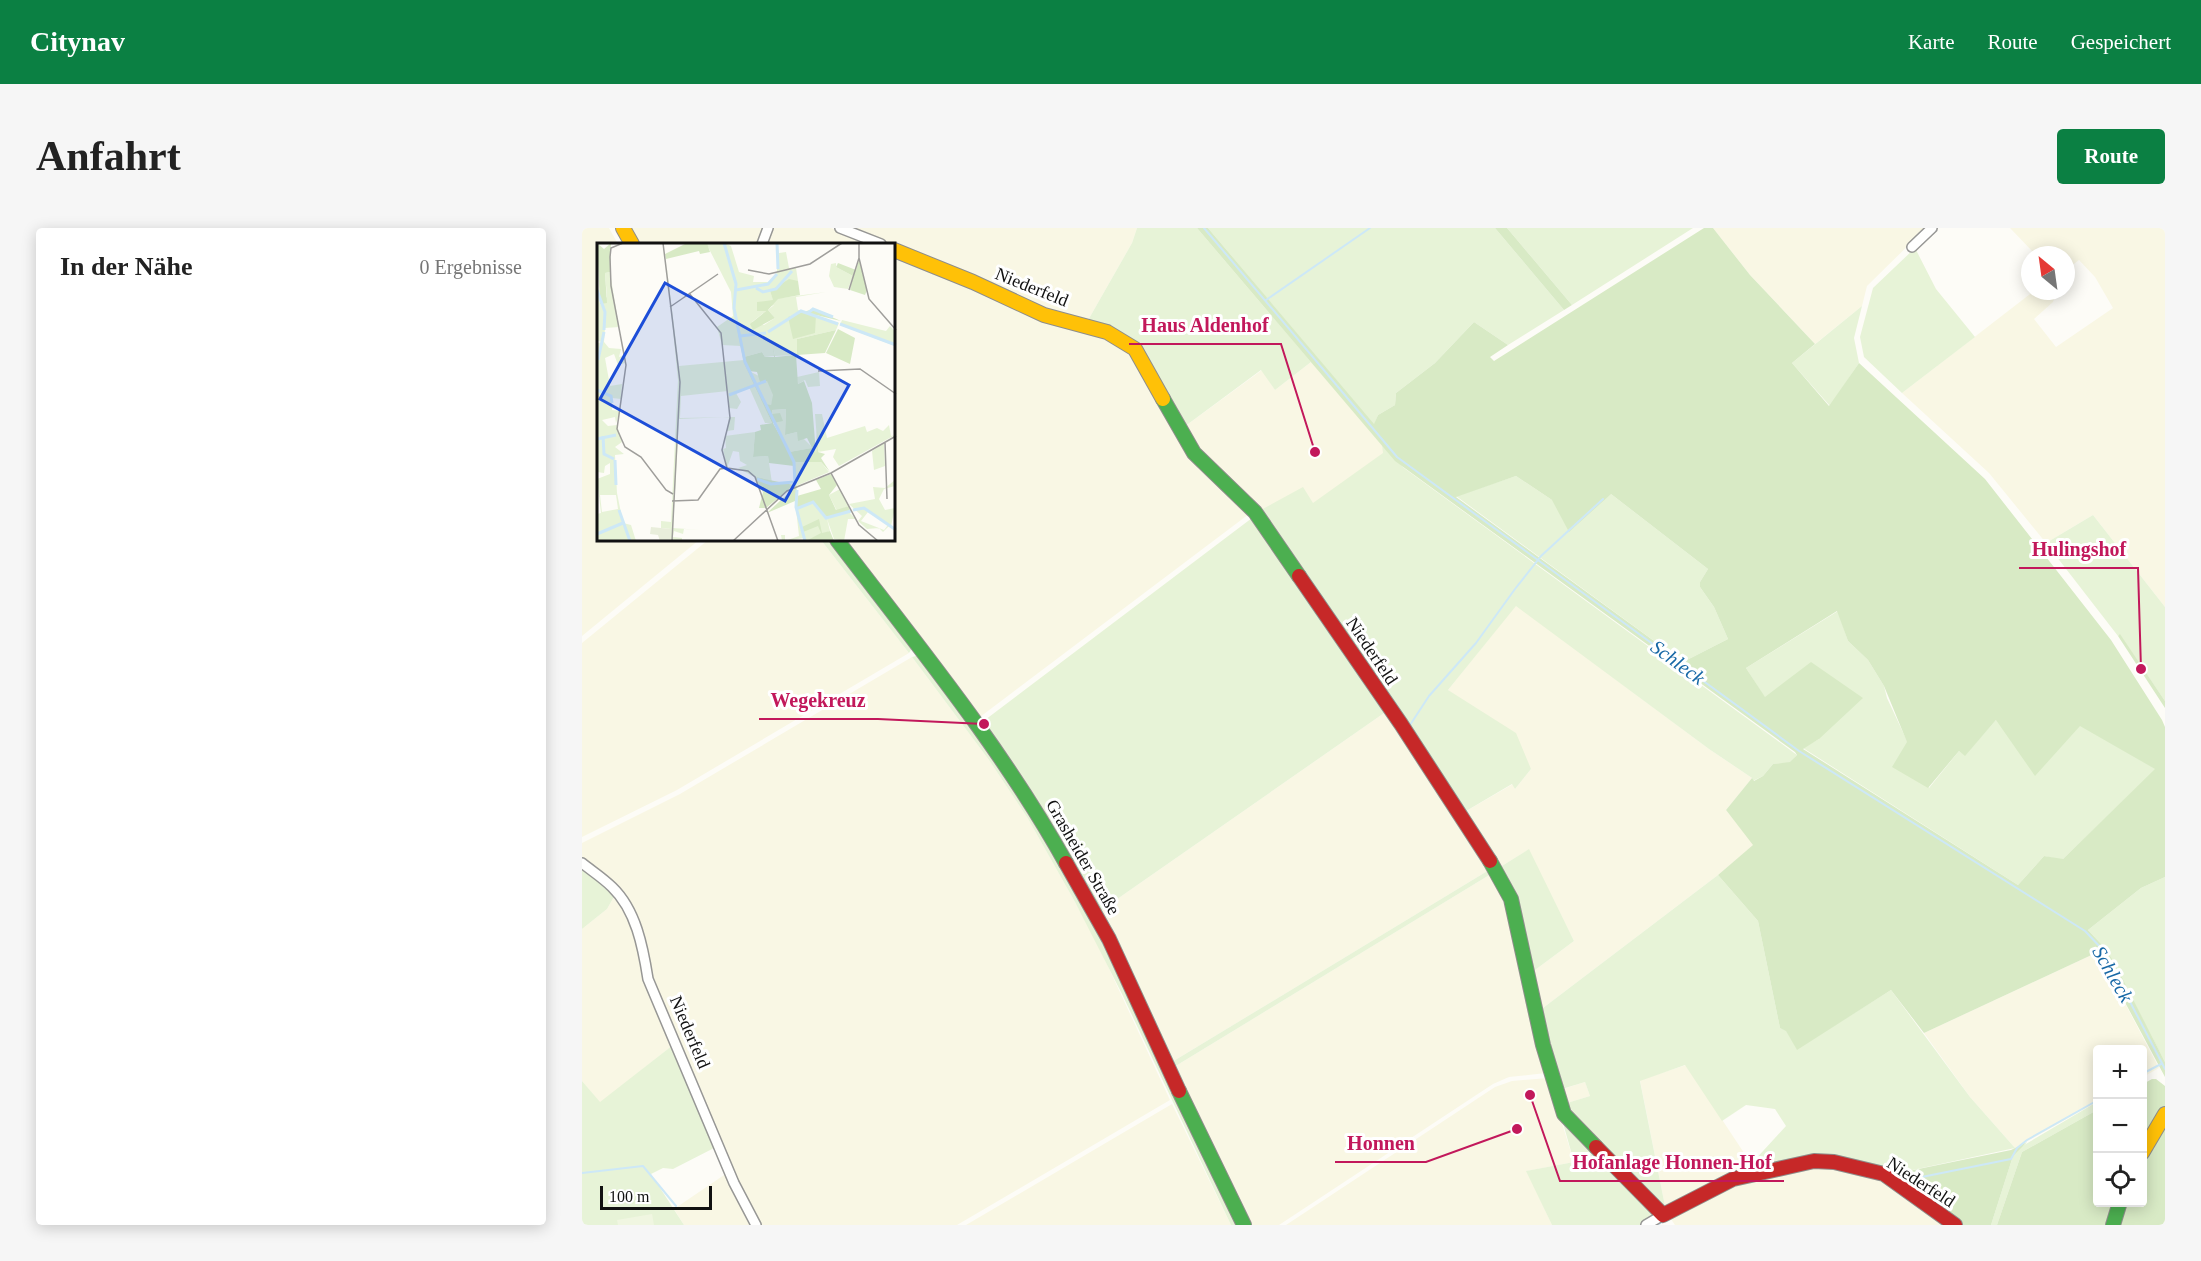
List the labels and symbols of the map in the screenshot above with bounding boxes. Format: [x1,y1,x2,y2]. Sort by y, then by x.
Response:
inset map [597,243,896,542]
north arrow [2021,246,2075,300]
street label: Niederfeld [993,263,1071,311]
callout: Haus Aldenhof [1129,306,1281,344]
text: Haus Aldenhof [1141,314,1269,336]
callout: Hulingshof [2019,530,2138,568]
text: Hulingshof [2032,538,2127,561]
street label: Niederfeld [1342,614,1402,688]
water label: Schleck [1647,635,1710,690]
callout: Wegekreuz [759,681,878,719]
text: Wegekreuz [770,689,866,712]
street label: Grasheider Straße [1042,796,1124,918]
water label: Schleck [2088,942,2138,1007]
street label: Niederfeld [666,993,714,1071]
callout: Honnen [1335,1124,1426,1162]
text: Honnen [1347,1132,1415,1154]
callout: Hofanlage Honnen-Hof [1560,1143,1784,1181]
text: Hofanlage Honnen-Hof [1572,1151,1772,1174]
street label: Niederfeld [1883,1153,1959,1211]
scale bar [600,1183,712,1210]

